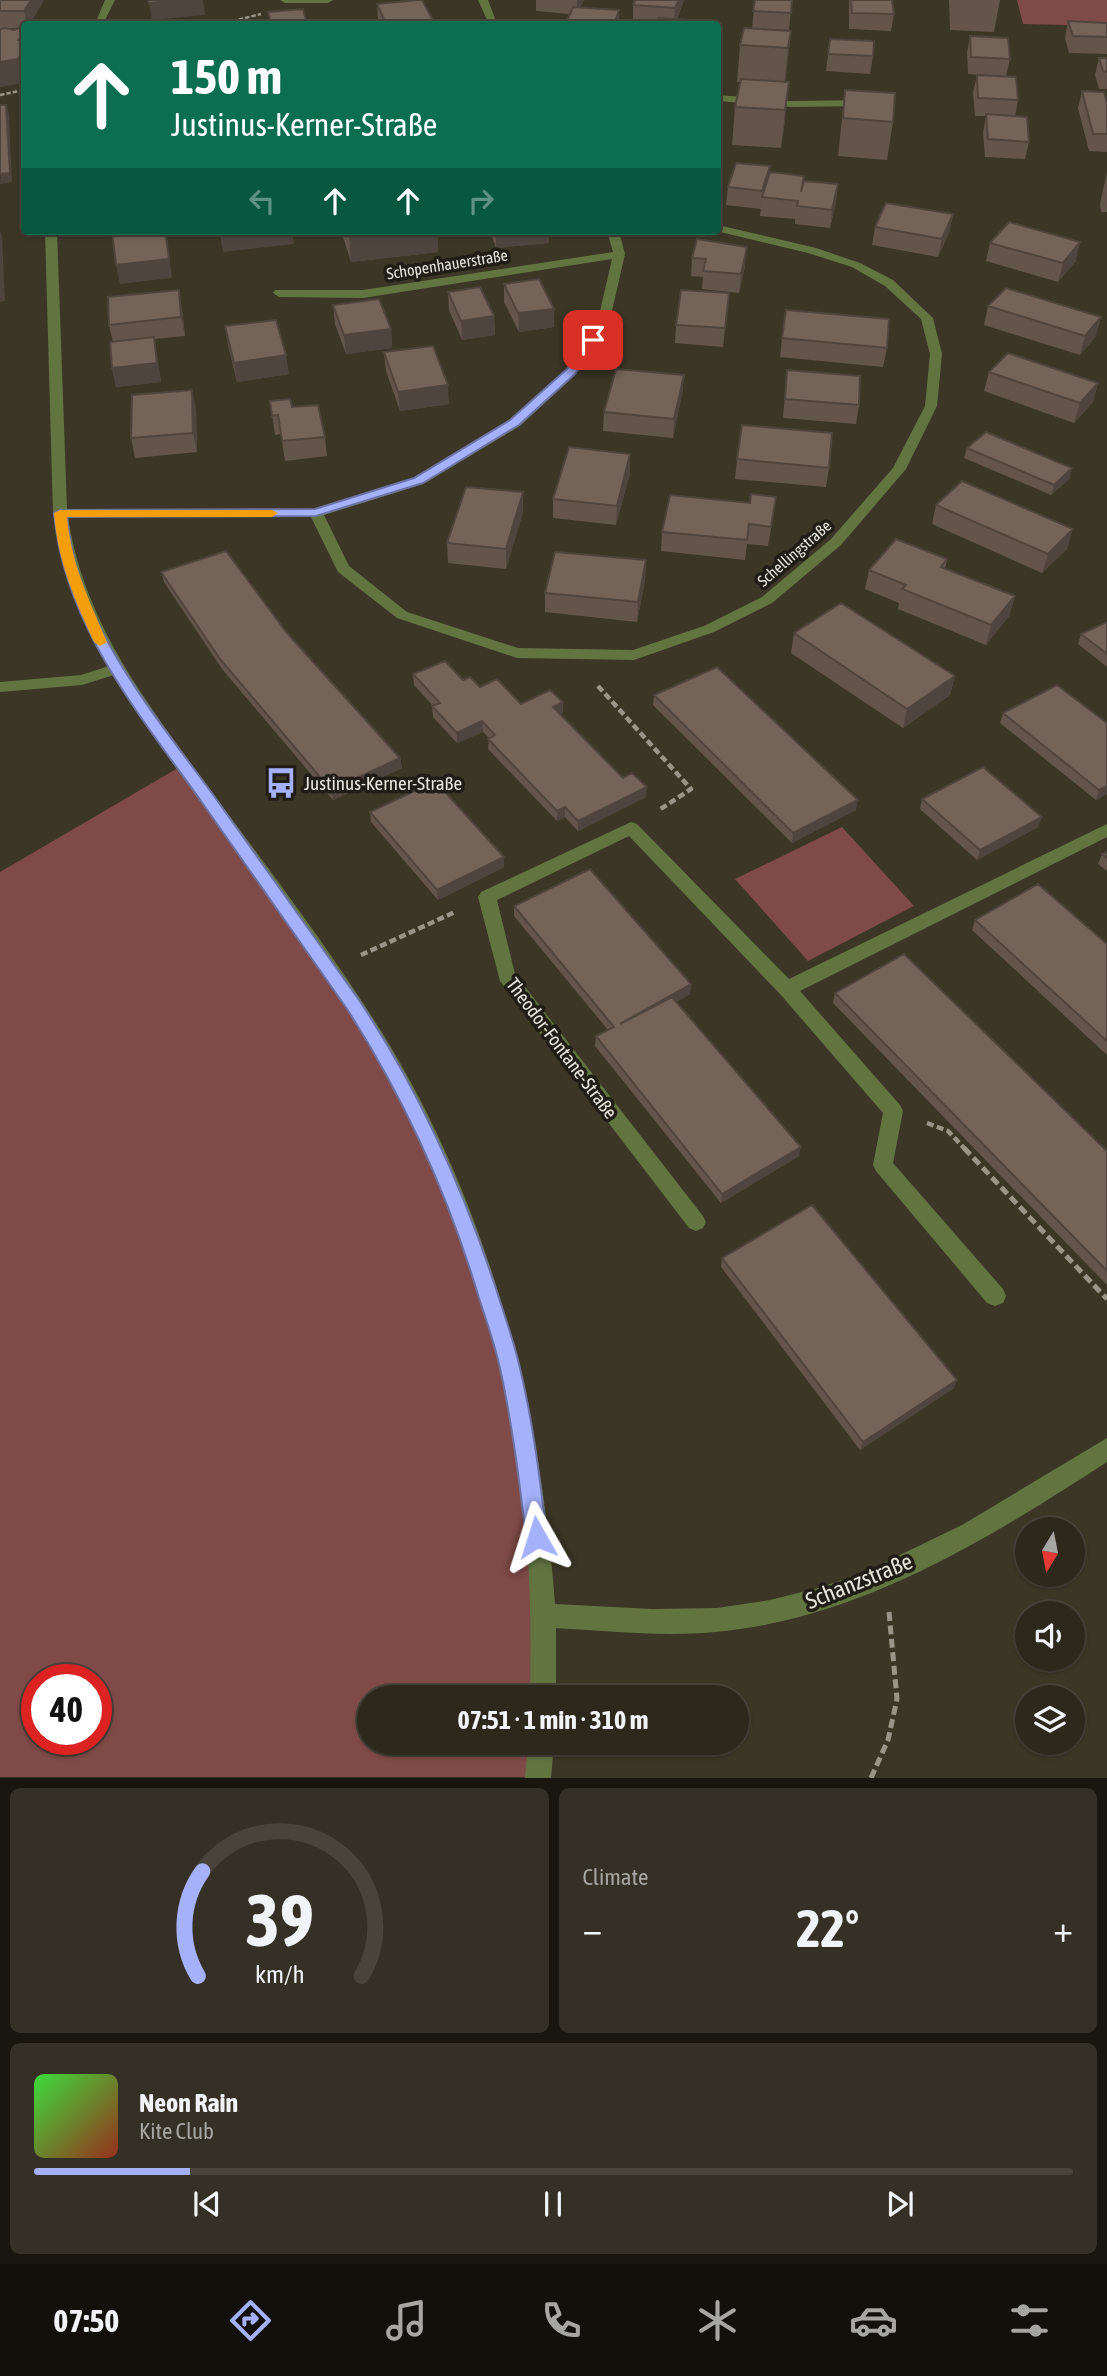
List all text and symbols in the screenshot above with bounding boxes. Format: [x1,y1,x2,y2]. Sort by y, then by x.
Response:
text: 150 m [171,48,282,104]
icon: ahead [56,49,147,140]
text: Justinus-Kerner-Straße [171,106,437,143]
icon: left [243,182,281,220]
icon: ahead [316,182,354,220]
icon: ahead [389,182,427,220]
icon: right [462,182,500,220]
street label: Schopenhauerstraße [385,246,509,283]
pin [563,310,623,370]
icon: arrive [574,321,612,359]
street label: Schellingstraße [754,516,835,591]
bus stop icon: Justinus-Kerner-Straße [264,766,298,800]
place label: Justinus-Kerner-Straße [304,772,462,794]
street label: Theodor-Fontane-Straße [502,973,622,1123]
position arrow [500,1500,574,1574]
north arrow [1015,1517,1085,1587]
map controls [1015,1517,1085,1755]
street label: Schanzstraße [802,1548,916,1614]
button: sound [1015,1601,1085,1671]
speed limit sign: 40 [21,1664,112,1755]
button: layers [1015,1685,1085,1755]
text: 07:51 · 1 min · 310 m [458,1705,648,1735]
text: Climate [583,1864,648,1890]
text: 39 [245,1879,313,1962]
text: 22° [796,1898,859,1958]
text: − [583,1907,602,1950]
text: + [1053,1907,1073,1950]
text: km/h [254,1960,304,1988]
text: Neon Rain [139,2088,238,2118]
text: Kite Club [139,2118,214,2144]
icon: previous [188,2185,226,2223]
icon: pause [534,2185,572,2223]
icon: next [881,2185,919,2223]
icon: directions [226,2296,275,2345]
icon: music [382,2296,431,2345]
icon: phone [537,2296,586,2345]
icon: climate [693,2296,742,2345]
icon: car [849,2296,898,2345]
icon: filters [1005,2296,1054,2345]
text: 07:50 [53,2302,119,2339]

